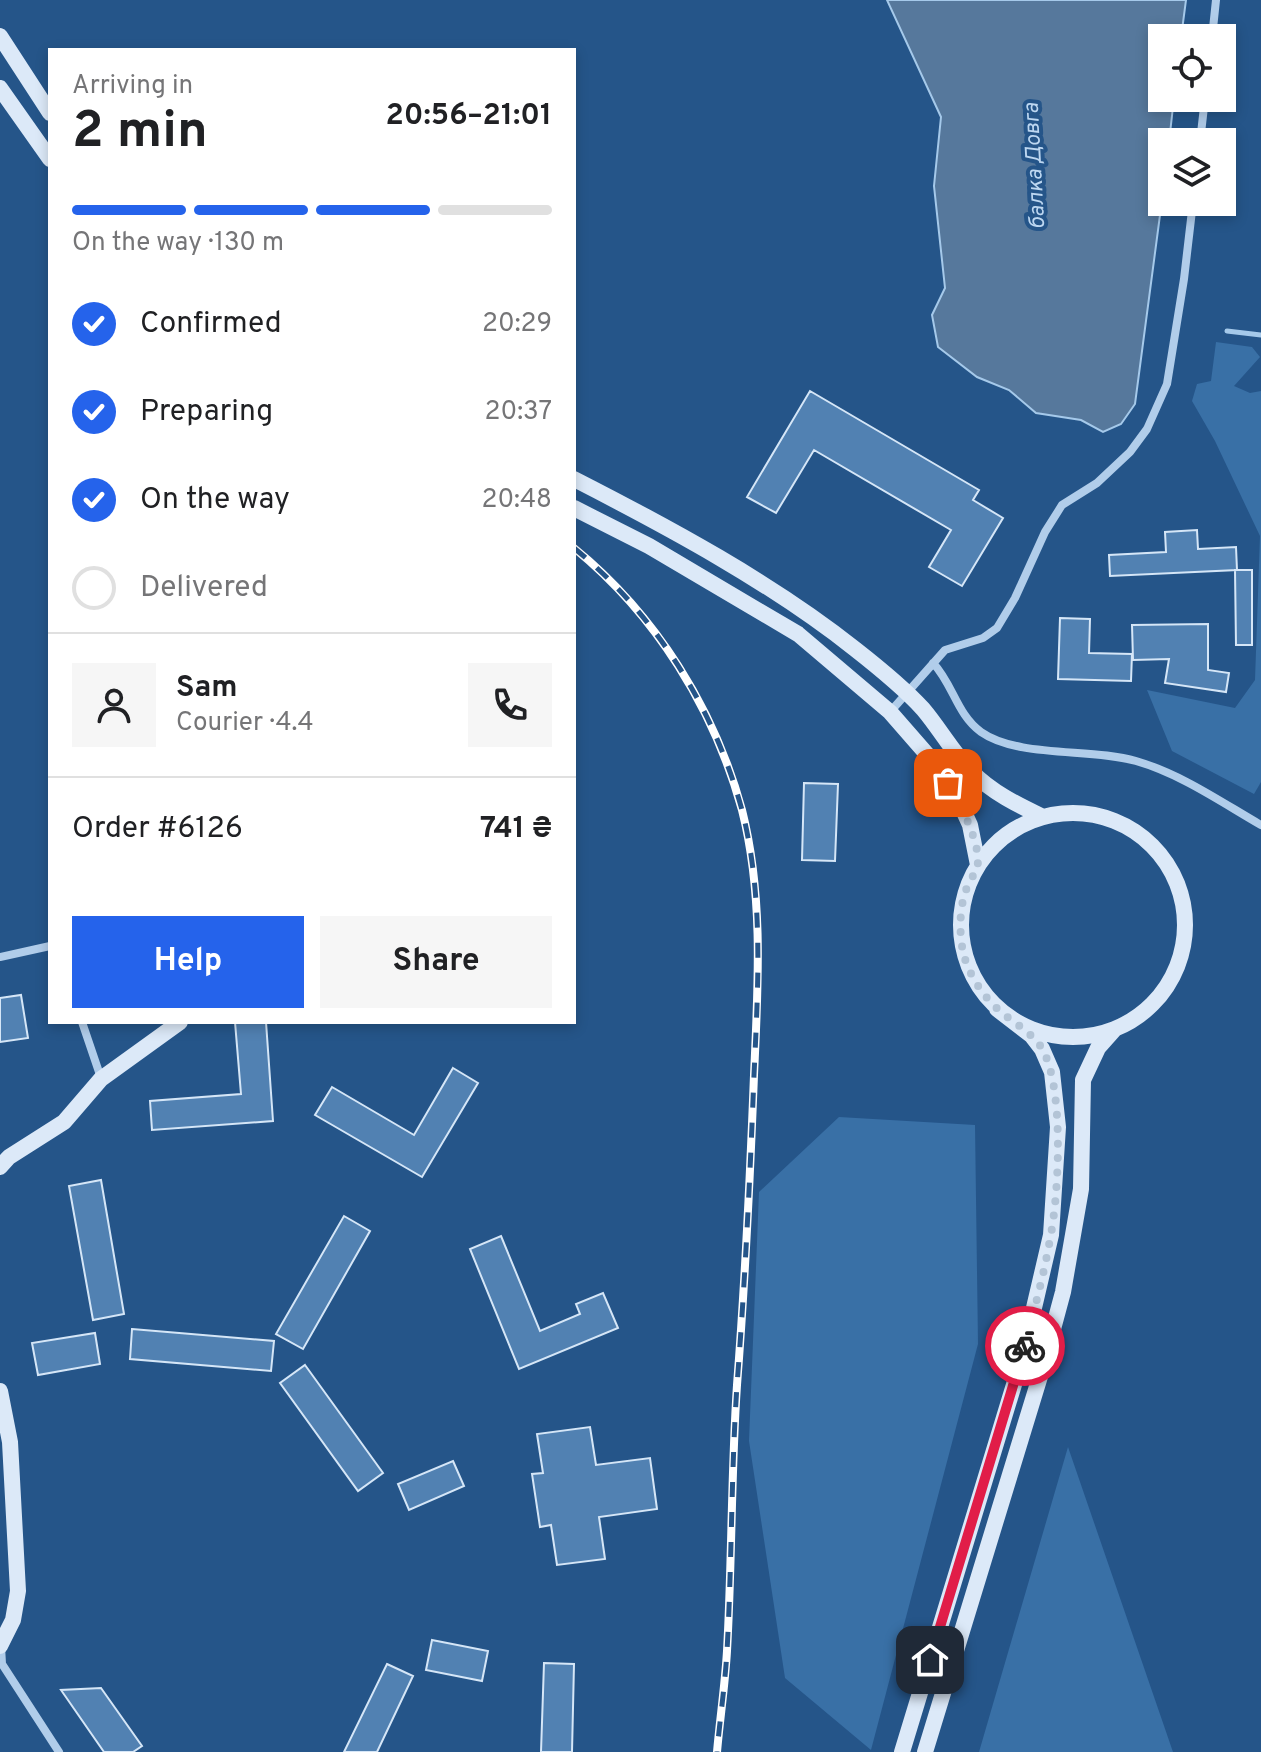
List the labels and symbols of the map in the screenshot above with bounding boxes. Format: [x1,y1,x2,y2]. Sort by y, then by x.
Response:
water label: балка Довга [1019,101,1052,230]
pin [914,749,982,817]
courier [985,1306,1065,1386]
pin [896,1626,964,1694]

